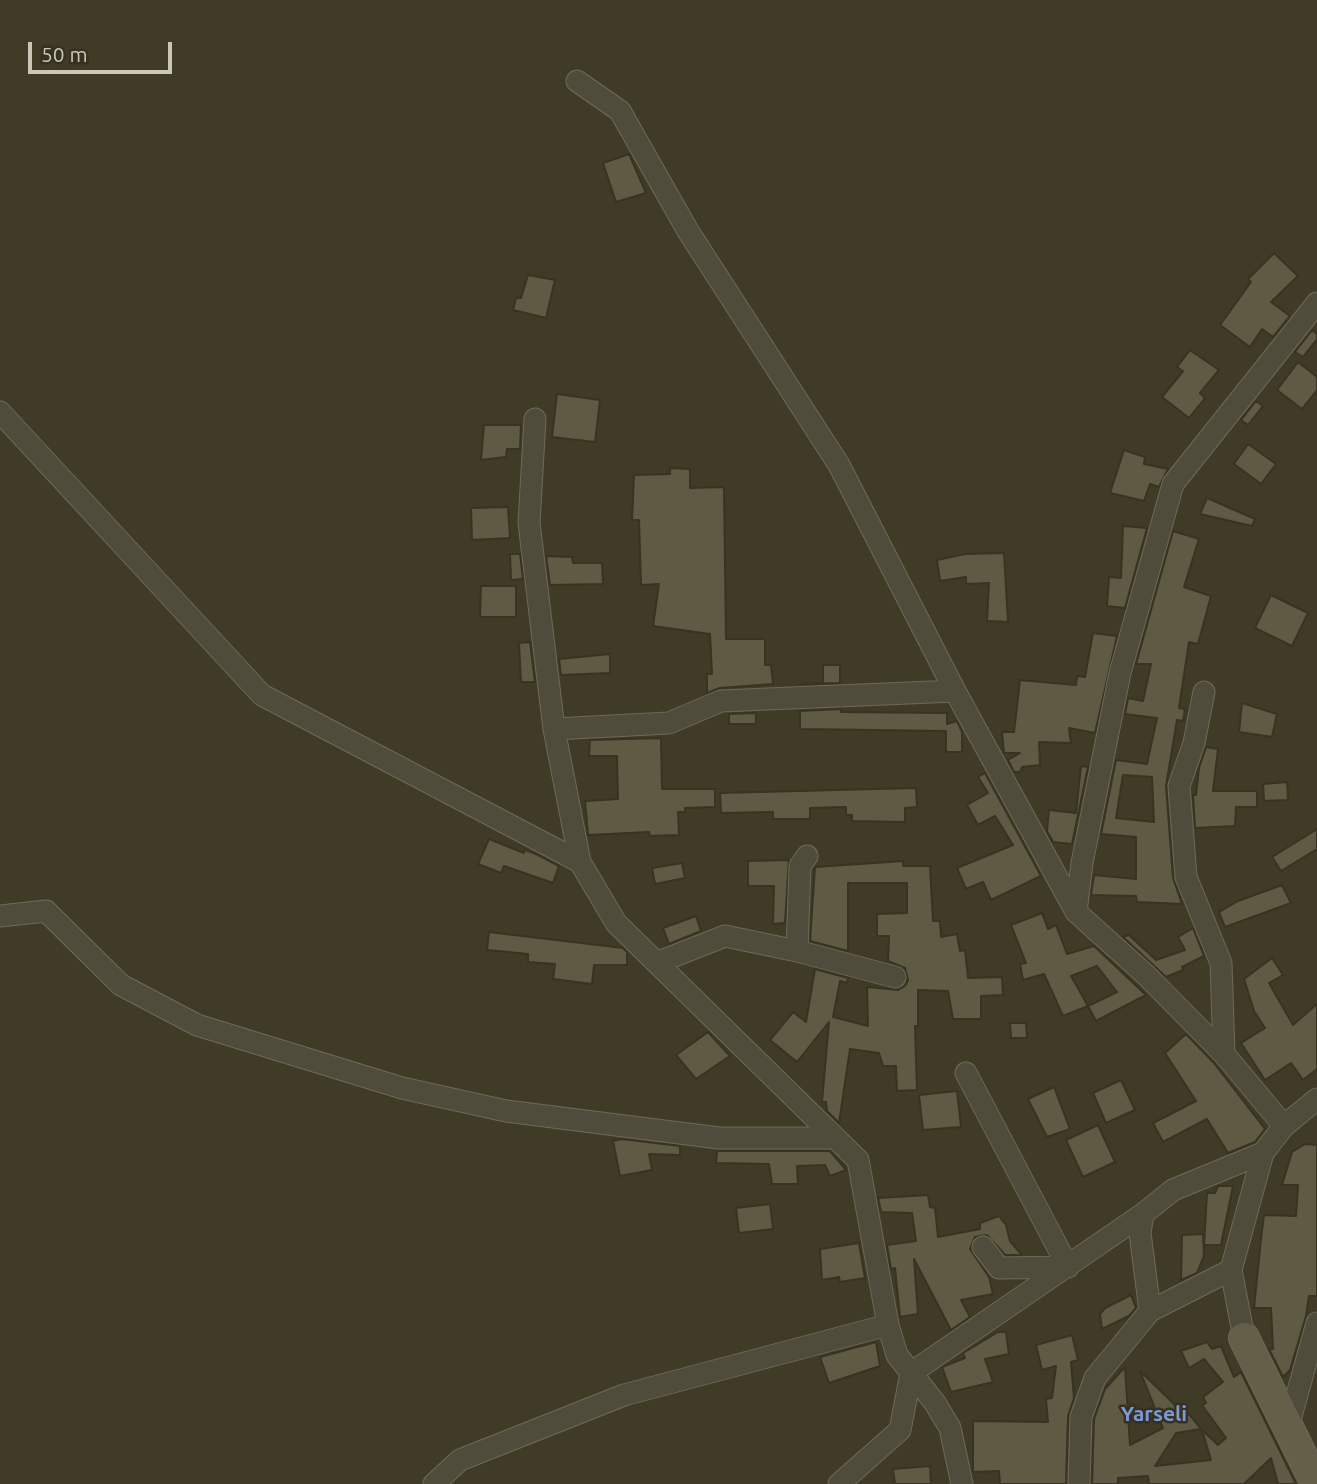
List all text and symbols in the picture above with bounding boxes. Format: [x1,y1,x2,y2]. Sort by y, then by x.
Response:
scale bar [32,28,175,72]
text: 50 m [41,42,88,66]
district label: Yarseli [1121,1401,1187,1427]

